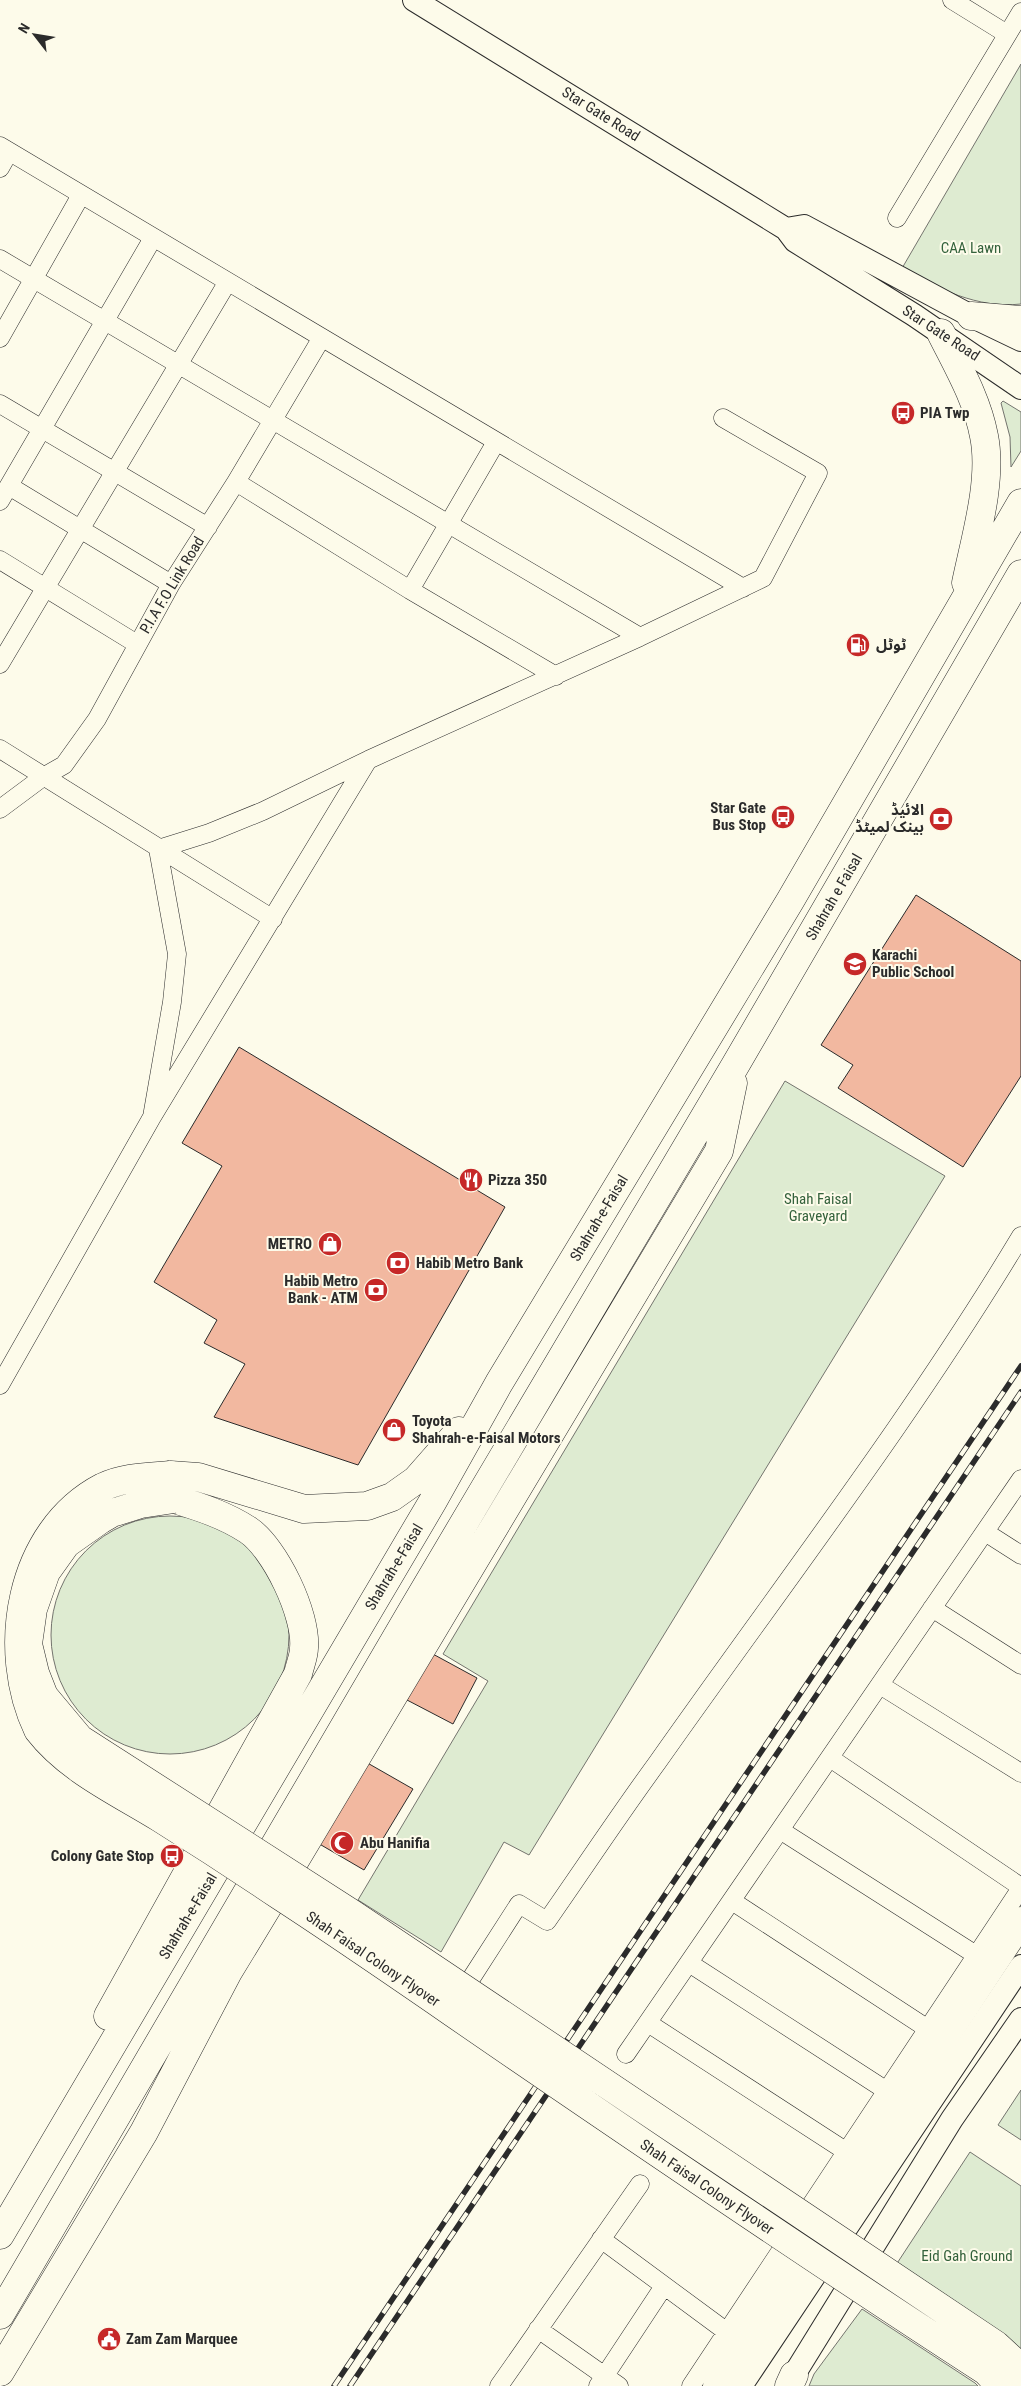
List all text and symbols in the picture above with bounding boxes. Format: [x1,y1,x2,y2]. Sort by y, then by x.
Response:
north arrow [10,10,60,60]
text: N [15,21,33,36]
street label: Star Gate Road [559,83,643,145]
park label: CAA Lawn [941,239,1001,257]
street label: Star Gate Road [899,301,983,365]
bus stop icon: PIA Twp [890,400,916,426]
place label: PIA Twp [920,404,969,422]
street label: P.I.A F.O Link Road [136,533,208,637]
fuel station icon: ٹوٹل [845,632,871,658]
place label: ٹوٹل [876,636,907,654]
place label: Star Gate Bus Stop [710,799,766,834]
place label: الائیڈ بینک لمیٹڈ [855,801,924,836]
bus stop icon: Star Gate Bus Stop [770,804,796,830]
bank icon: الائیڈ بینک لمیٹڈ [928,806,954,832]
street label: Shahrah e Faisal [802,850,866,944]
place label: Karachi Public School [872,946,954,981]
school or university icon: Karachi Public School [842,951,868,977]
restaurant icon: Pizza 350 [458,1167,484,1193]
place label: Pizza 350 [488,1171,547,1189]
street label: Shahrah-e-Faisal [566,1171,632,1265]
park label: Shah Faisal Graveyard [784,1190,852,1225]
shop icon: METRO [317,1231,343,1257]
place label: METRO [268,1235,312,1253]
bank icon: Habib Metro Bank [385,1250,411,1276]
place label: Habib Metro Bank [416,1254,524,1272]
place label: Habib Metro Bank - ATM [284,1272,358,1307]
bank icon: Habib Metro Bank - ATM [363,1277,389,1303]
place label: Toyota Shahrah-e-Faisal Motors [412,1412,561,1447]
shop icon: Toyota Shahrah-e-Faisal Motors [381,1417,407,1443]
street label: Shahrah-e-Faisal [361,1520,427,1614]
mosque icon: Abu Hanifia [329,1830,355,1856]
place label: Abu Hanifia [360,1834,430,1852]
bus stop icon: Colony Gate Stop [159,1843,185,1869]
place label: Colony Gate Stop [51,1847,154,1865]
street label: Shahrah-e-Faisal [155,1869,221,1963]
street label: Shah Faisal Colony Flyover [303,1908,444,2011]
street label: Shah Faisal Colony Flyover [637,2136,778,2239]
park label: Eid Gah Ground [921,2247,1013,2265]
public building icon: Zam Zam Marquee [96,2326,122,2352]
place label: Zam Zam Marquee [126,2330,238,2348]

